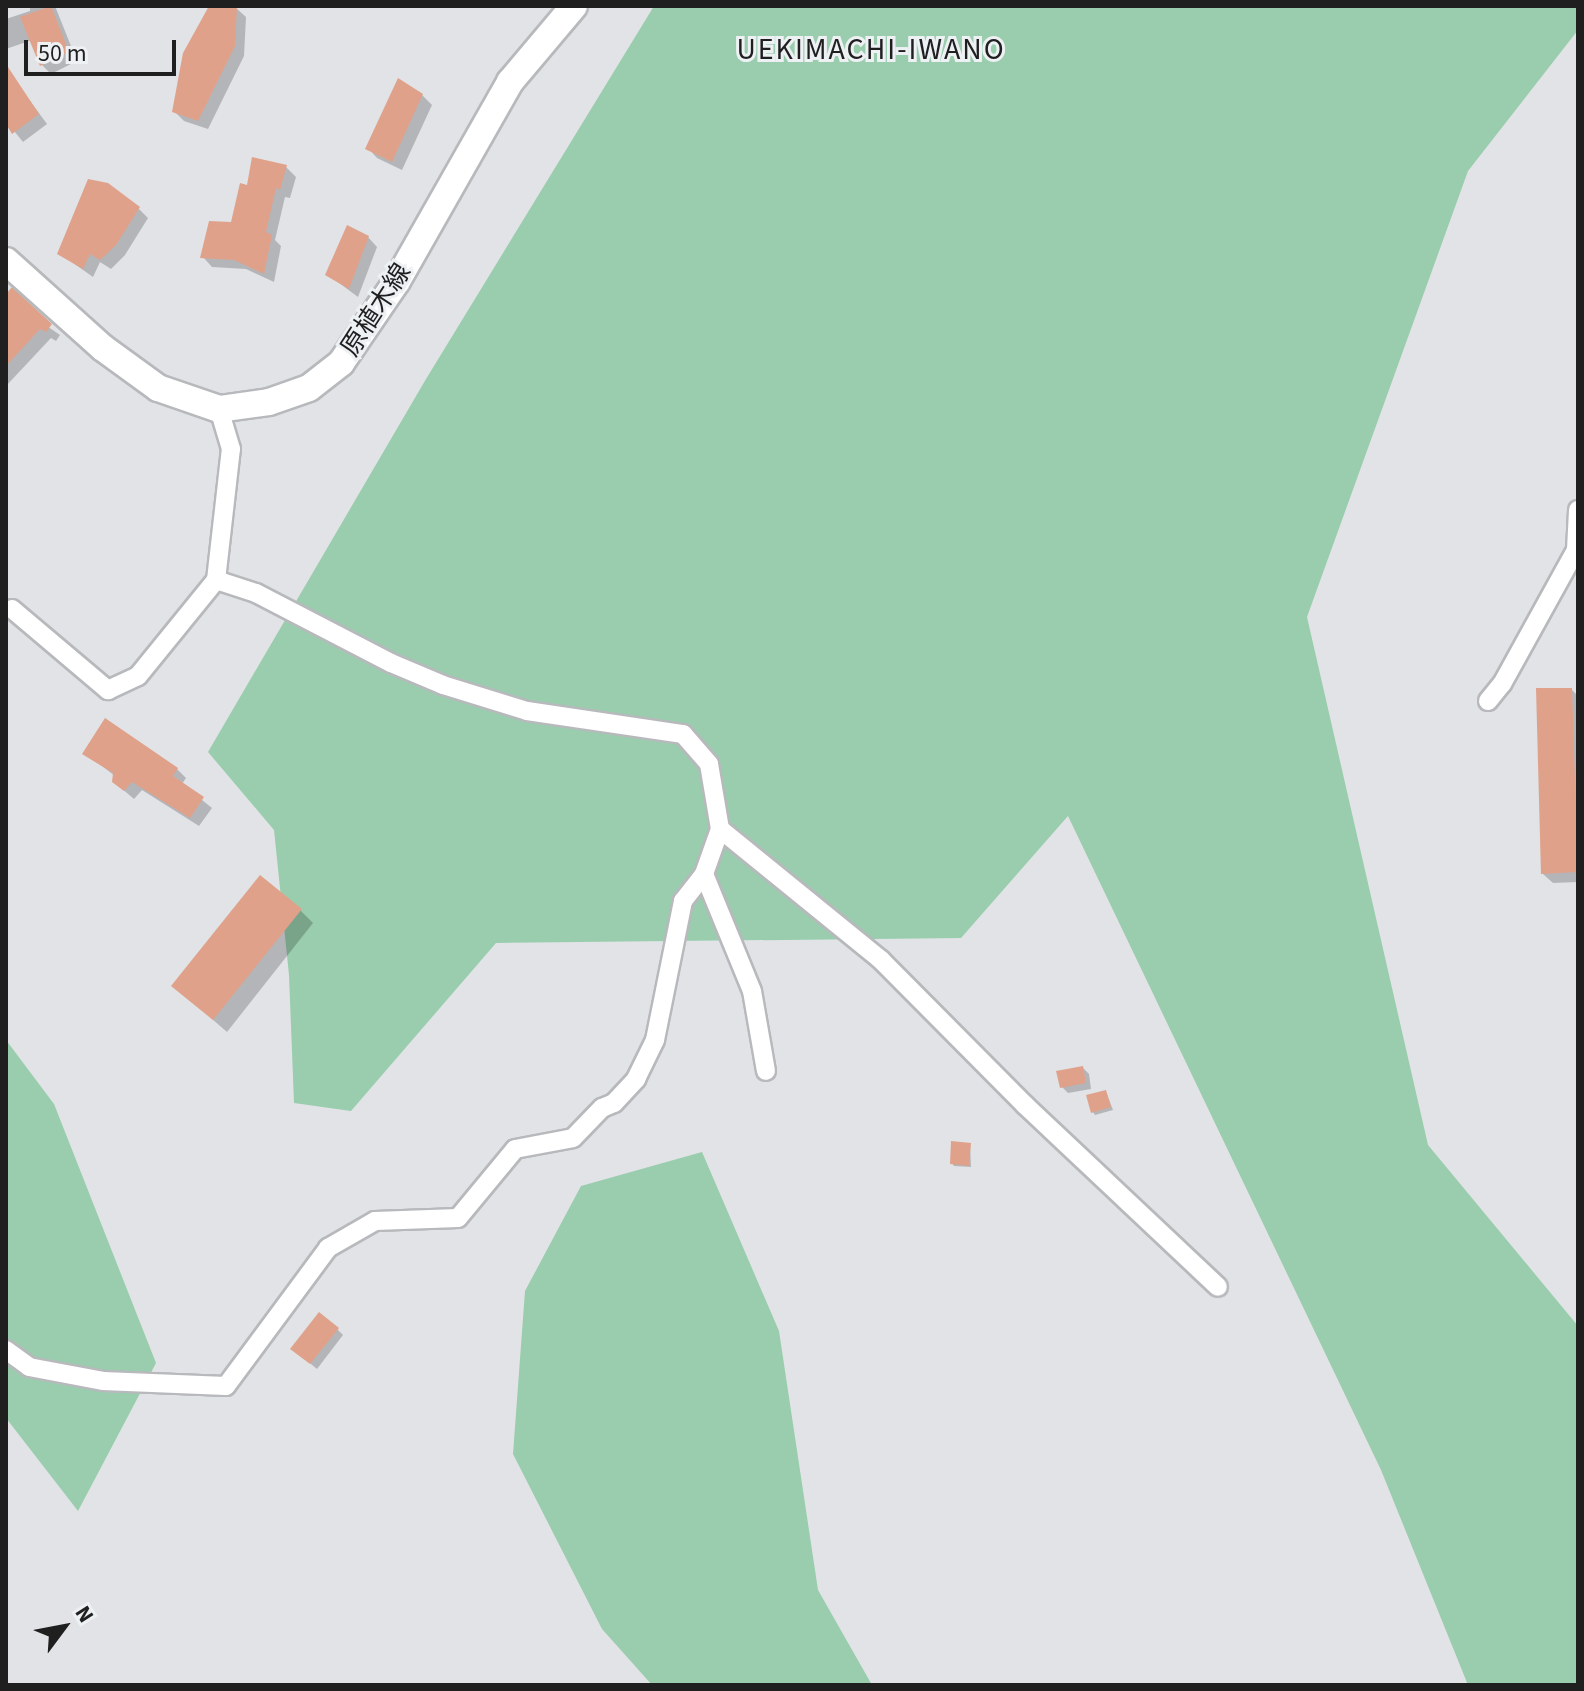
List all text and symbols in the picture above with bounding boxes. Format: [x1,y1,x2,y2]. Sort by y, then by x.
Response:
scale bar [28,24,180,74]
district label: UEKIMACHI-IWANO [736,32,1006,68]
text: 50 m [38,36,87,71]
street label: 原植木線 [335,258,417,362]
north arrow [24,1587,104,1667]
text: N [67,1600,102,1629]

